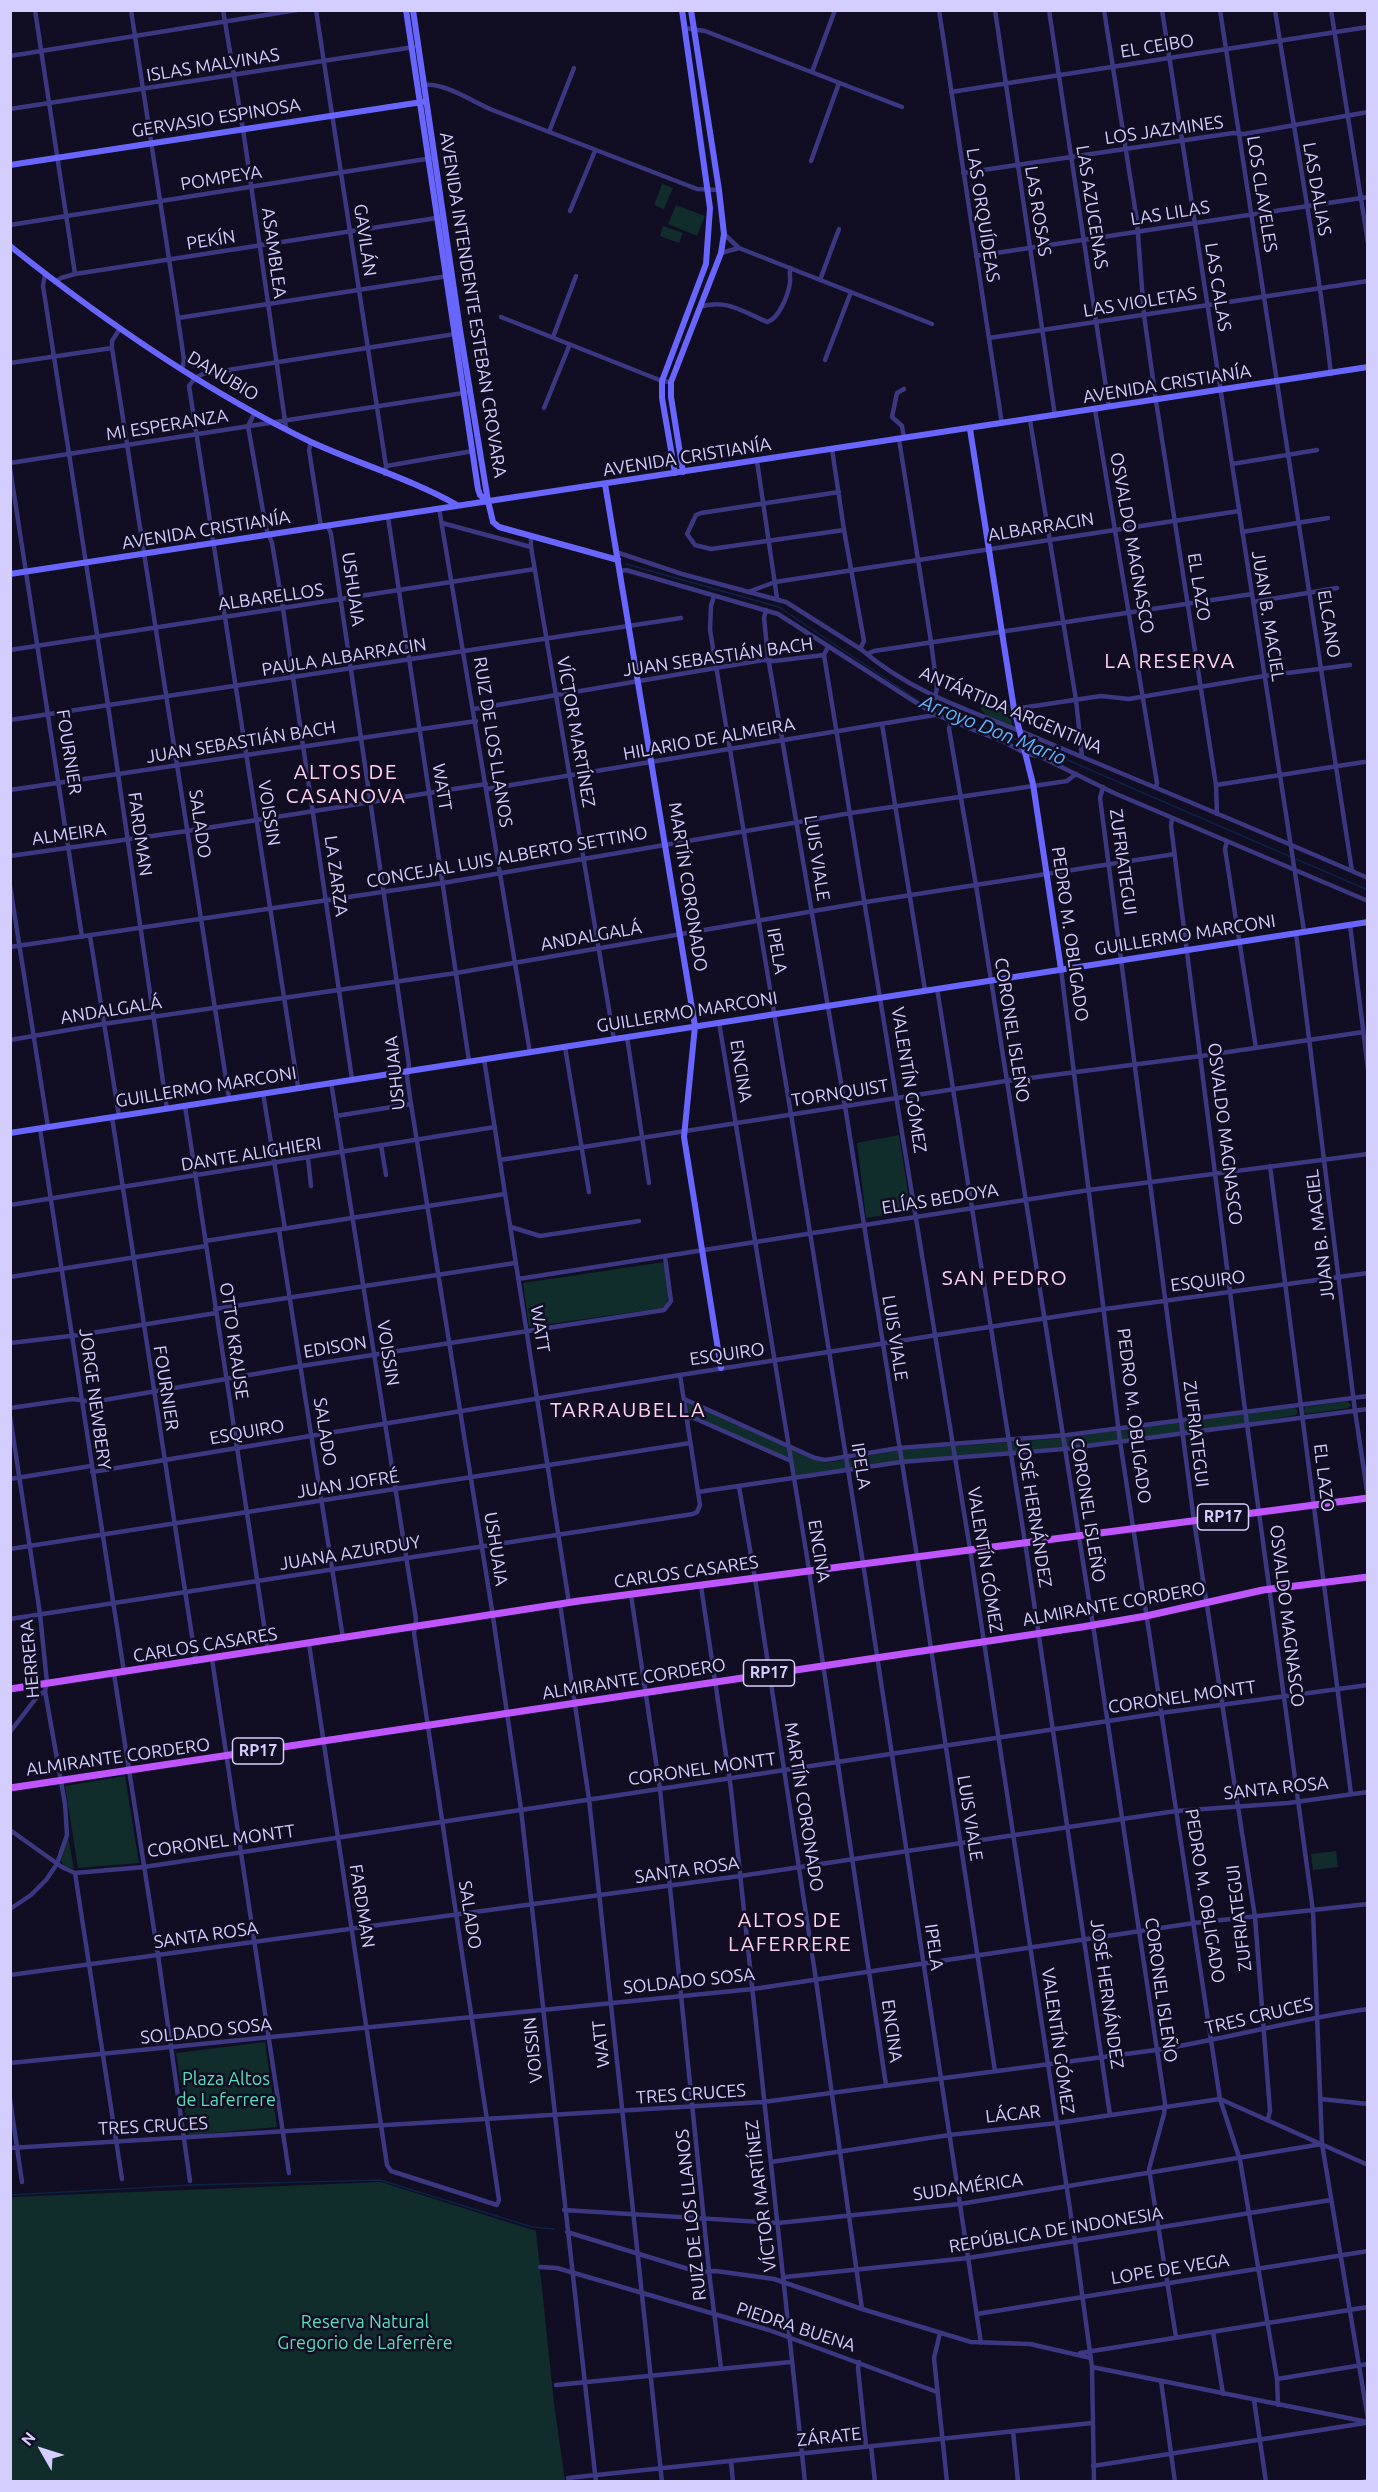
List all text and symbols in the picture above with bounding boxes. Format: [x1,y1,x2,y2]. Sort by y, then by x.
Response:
street label: EL CEIBO [1119,30,1195,62]
street label: ISLAS MALVINAS [145,44,281,86]
street label: GERVASIO ESPINOSA [130,94,302,142]
street label: LOS JAZMINES [1103,111,1225,149]
street label: AVENIDA INTENDENTE ESTEBAN CROVARA [435,131,511,479]
street label: LOS CLAVELES [1242,134,1282,254]
street label: LAS DALIAS [1298,141,1336,237]
street label: LAS AZUCENAS [1072,144,1112,270]
street label: LAS ORQUÍDEAS [962,146,1004,284]
street label: POMPEYA [179,161,263,195]
street label: LAS ROSAS [1020,164,1056,258]
street label: LAS LILAS [1129,196,1211,230]
street label: GAVILÁN [349,202,381,278]
street label: ASAMBLEA [257,206,291,300]
street label: PEKÍN [185,225,237,255]
street label: LAS CALAS [1200,241,1236,333]
street label: LAS VIOLETAS [1082,282,1198,322]
street label: DANUBIO [183,346,263,406]
street label: AVENIDA CRISTIANÍA [1081,360,1253,408]
street label: MI ESPERANZA [104,405,230,445]
street label: AVENIDA CRISTIANÍA [601,433,773,481]
street label: OSVALDO MAGNASCO [1105,451,1159,635]
street label: AVENIDA CRISTIANÍA [120,506,292,554]
street label: ALBARRACIN [986,508,1096,546]
street label: JUAN B. MACIEL [1247,549,1289,683]
street label: USHUAIA [337,551,369,627]
street label: EL LAZO [1183,551,1215,623]
street label: ALBARELLOS [217,579,325,615]
street label: ELCANO [1313,588,1345,660]
street label: PAULA ALBARRACIN [260,633,428,681]
street label: JUAN SEBASTIÁN BACH [621,633,815,681]
district label: LA RESERVA [1104,648,1236,674]
street label: RUIZ DE LOS LLANOS [469,655,517,829]
street label: VÍCTOR MARTÍNEZ [552,655,600,809]
street label: ANTÁRTIDA ARGENTINA [916,662,1106,758]
water label: Arroyo Don Mario [916,690,1070,770]
street label: FOURNIER [52,708,86,796]
street label: HILARIO DE ALMEIRA [621,713,797,765]
street label: JUAN SEBASTIÁN BACH [145,716,337,768]
district label: ALTOS DE CASANOVA [286,759,406,809]
street label: WATT [428,762,456,812]
street label: VOISSIN [253,779,285,847]
street label: SALADO [184,788,216,860]
street label: FARDMAN [123,791,157,877]
street label: MARTÍN CORONADO [664,801,712,973]
street label: ZUFRIATEGUI [1105,807,1141,917]
street label: LUIS VIALE [800,814,834,902]
street label: ALMEIRA [31,818,107,850]
street label: CONCEJAL LUIS ALBERTO SETTINO [365,822,649,892]
street label: LA ZARZA [320,834,352,918]
street label: PEDRO M. OBLIGADO [1047,845,1093,1023]
street label: GUILLERMO MARCONI [1093,910,1277,960]
street label: ANDALGALÁ [539,916,643,956]
street label: IPELA [762,926,792,976]
street label: CORONEL ISLEÑO [990,956,1034,1104]
street label: GUILLERMO MARCONI [595,987,779,1037]
street label: ANDALGALÁ [59,991,163,1029]
street label: VALENTÍN GÓMEZ [887,1005,931,1155]
street label: USHUAIA [380,1035,410,1111]
street label: ENCINA [725,1038,757,1104]
street label: OSVALDO MAGNASCO [1203,1042,1247,1226]
street label: GUILLERMO MARCONI [114,1062,298,1112]
street label: TORNQUIST [790,1075,890,1111]
street label: DANTE ALIGHIERI [179,1132,323,1176]
street label: JUAN B. MACIEL [1301,1168,1339,1302]
street label: ELÍAS BEDOYA [880,1179,1000,1219]
district label: SAN PEDRO [942,1265,1068,1291]
street label: ESQUIRO [1169,1266,1247,1296]
street label: OTTO KRAUSE [215,1281,253,1401]
street label: LUIS VIALE [878,1294,912,1382]
street label: WATT [526,1304,554,1354]
street label: VOISSIN [372,1319,404,1387]
street label: JORGE NEWBERY [74,1327,116,1471]
street label: PEDRO M. OBLIGADO [1113,1327,1155,1505]
street label: EDISON [302,1331,368,1363]
street label: ESQUIRO [688,1338,766,1370]
street label: FOURNIER [149,1344,183,1432]
street label: ZUFRIATEGUI [1179,1379,1213,1489]
street label: SALADO [309,1396,341,1468]
district label: TARRAUBELLA [550,1397,706,1423]
street label: ESQUIRO [208,1415,286,1449]
street label: CORONEL ISLEÑO [1066,1436,1110,1584]
street label: JOSÉ HERNÁNDEZ [1012,1437,1056,1589]
street label: IPELA [847,1441,875,1491]
street label: EL LAZO [1309,1442,1339,1514]
street label: JUAN JOFRÉ [295,1465,401,1503]
street label: VALENTÍN GÓMEZ [963,1485,1007,1635]
road number: RP17 [1198,1504,1248,1530]
street label: USHUAIA [480,1511,512,1587]
street label: ENCINA [803,1518,835,1584]
street label: OSVALDO MAGNASCO [1265,1524,1309,1708]
street label: JUANA AZURDUY [278,1531,422,1575]
street label: CARLOS CASARES [612,1551,760,1593]
street label: ALMIRANTE CORDERO [1021,1577,1207,1631]
street label: HERRERA [16,1619,44,1699]
street label: CARLOS CASARES [131,1623,279,1667]
street label: ALMIRANTE CORDERO [541,1654,727,1704]
road number: RP17 [744,1660,794,1686]
street label: CORONEL MONTT [1107,1676,1257,1718]
street label: MARTÍN CORONADO [780,1721,828,1893]
street label: ALMIRANTE CORDERO [25,1733,211,1781]
road number: RP17 [232,1738,284,1764]
street label: CORONEL MONTT [627,1748,777,1790]
street label: SANTA ROSA [1223,1772,1329,1804]
street label: LUIS VIALE [953,1774,987,1862]
street label: PEDRO M. OBLIGADO [1181,1807,1229,1985]
street label: CORONEL MONTT [146,1820,296,1862]
street label: SANTA ROSA [633,1852,741,1888]
street label: FARDMAN [345,1863,379,1949]
street label: ZUFRIATEGUI [1222,1863,1256,1973]
street label: SALADO [454,1879,486,1951]
district label: ALTOS DE LAFERRERE [728,1907,852,1957]
street label: CORONEL ISLEÑO [1140,1916,1182,2064]
street label: SANTA ROSA [152,1917,260,1953]
street label: JOSÉ HERNÁNDEZ [1086,1918,1128,2070]
street label: IPELA [920,1922,948,1972]
street label: SOLDADO SOSA [622,1963,756,1999]
street label: VALENTÍN GÓMEZ [1037,1966,1079,2116]
street label: TRES CRUCES [1203,1993,1315,2039]
street label: ENCINA [877,1998,907,2064]
street label: SOLDADO SOSA [139,2013,273,2049]
street label: VOISSIN [519,2016,547,2084]
street label: WATT [588,2019,614,2069]
park label: Plaza Altos de Laferrere [176,2068,276,2110]
street label: TRES CRUCES [635,2079,747,2109]
street label: LÁCAR [984,2100,1042,2128]
street label: TRES CRUCES [98,2112,208,2140]
street label: VÍCTOR MARTÍNEZ [741,2119,781,2273]
street label: RUIZ DE LOS LLANOS [671,2128,711,2302]
street label: SUDAMÉRICA [912,2169,1024,2205]
street label: REPÚBLICA DE INDONESIA [947,2202,1165,2258]
street label: LOPE DE VEGA [1109,2249,1231,2289]
street label: PIEDRA BUENA [734,2298,858,2356]
park label: Reserva Natural Gregorio de Laferrère [277,2311,453,2354]
north arrow [12,2420,72,2480]
street label: ZÁRATE [796,2423,862,2451]
text: N [17,2428,39,2449]

